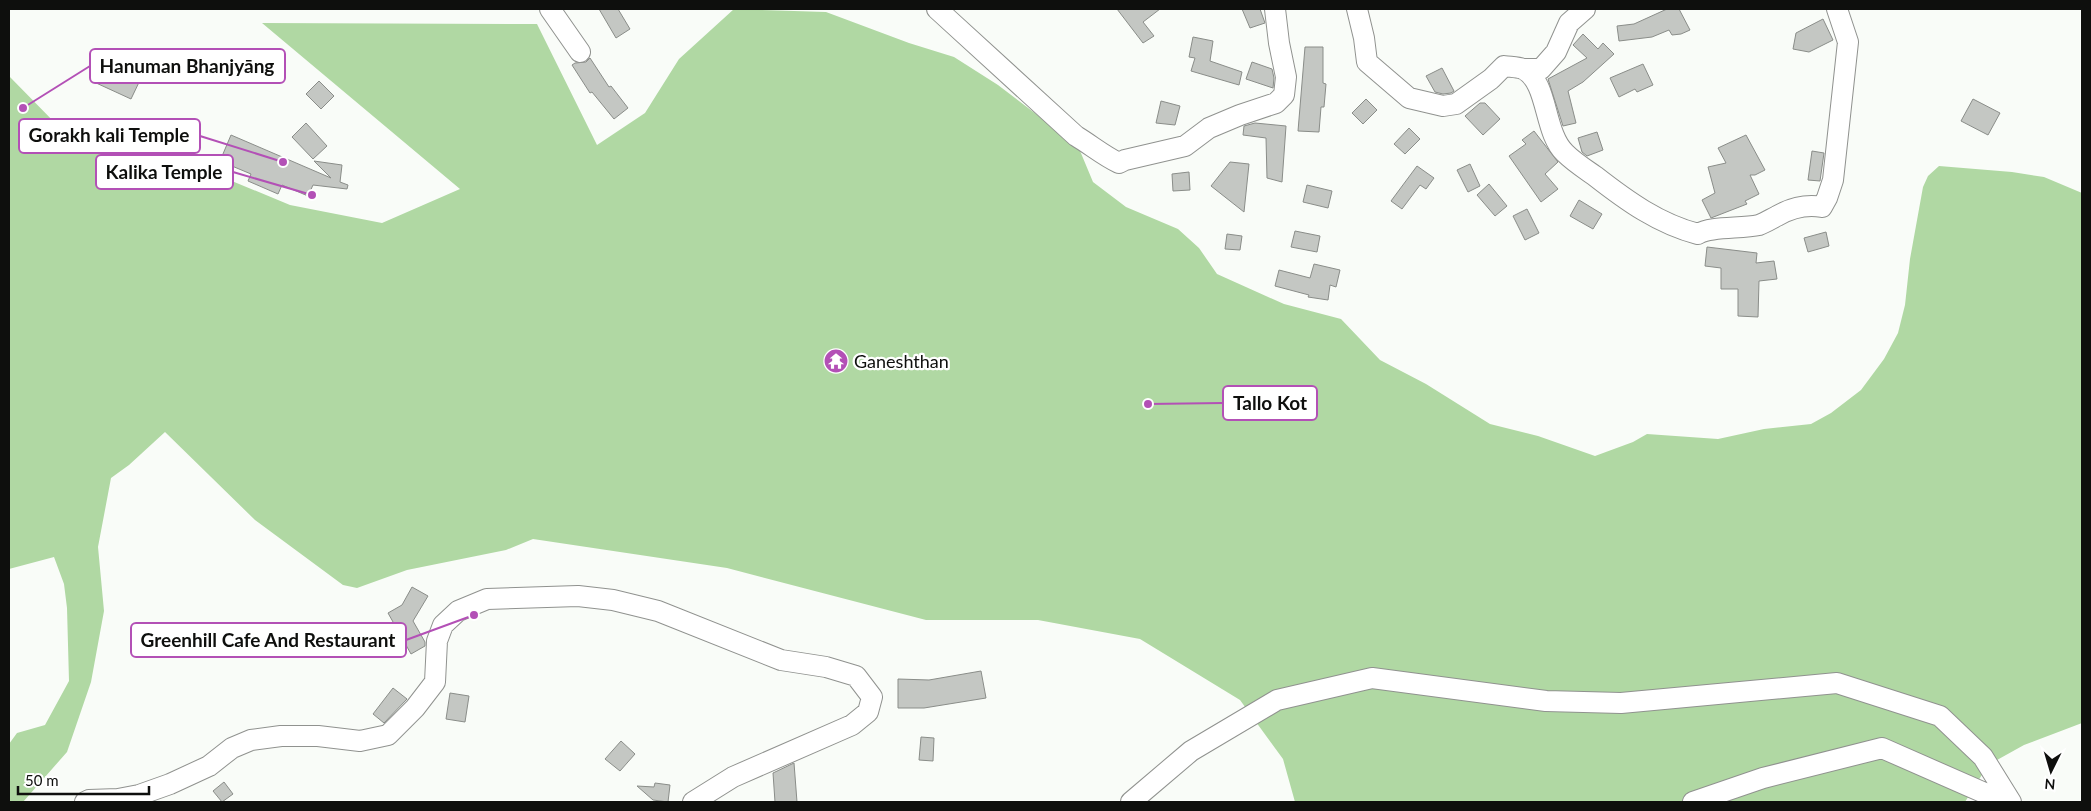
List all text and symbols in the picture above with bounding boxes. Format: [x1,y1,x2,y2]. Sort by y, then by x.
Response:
callout: Hanuman Bhanjyāng [90,49,285,83]
text: Hanuman Bhanjyāng [100,54,274,77]
callout: Gorakh kali Temple [19,119,200,153]
text: Gorakh kali Temple [29,123,189,146]
callout: Kalika Temple [96,155,233,189]
text: Kalika Temple [106,160,222,183]
temple icon: Ganeshthan [823,348,849,374]
place label: Ganeshthan [854,350,949,372]
callout: Tallo Kot [1223,386,1317,420]
text: Tallo Kot [1233,391,1307,414]
callout: Greenhill Cafe And Restaurant [131,623,406,657]
text: Greenhill Cafe And Restaurant [141,628,395,651]
north arrow [2026,746,2076,796]
scale bar [18,764,149,796]
text: 50 m [25,771,59,789]
text: N [2044,776,2056,793]

